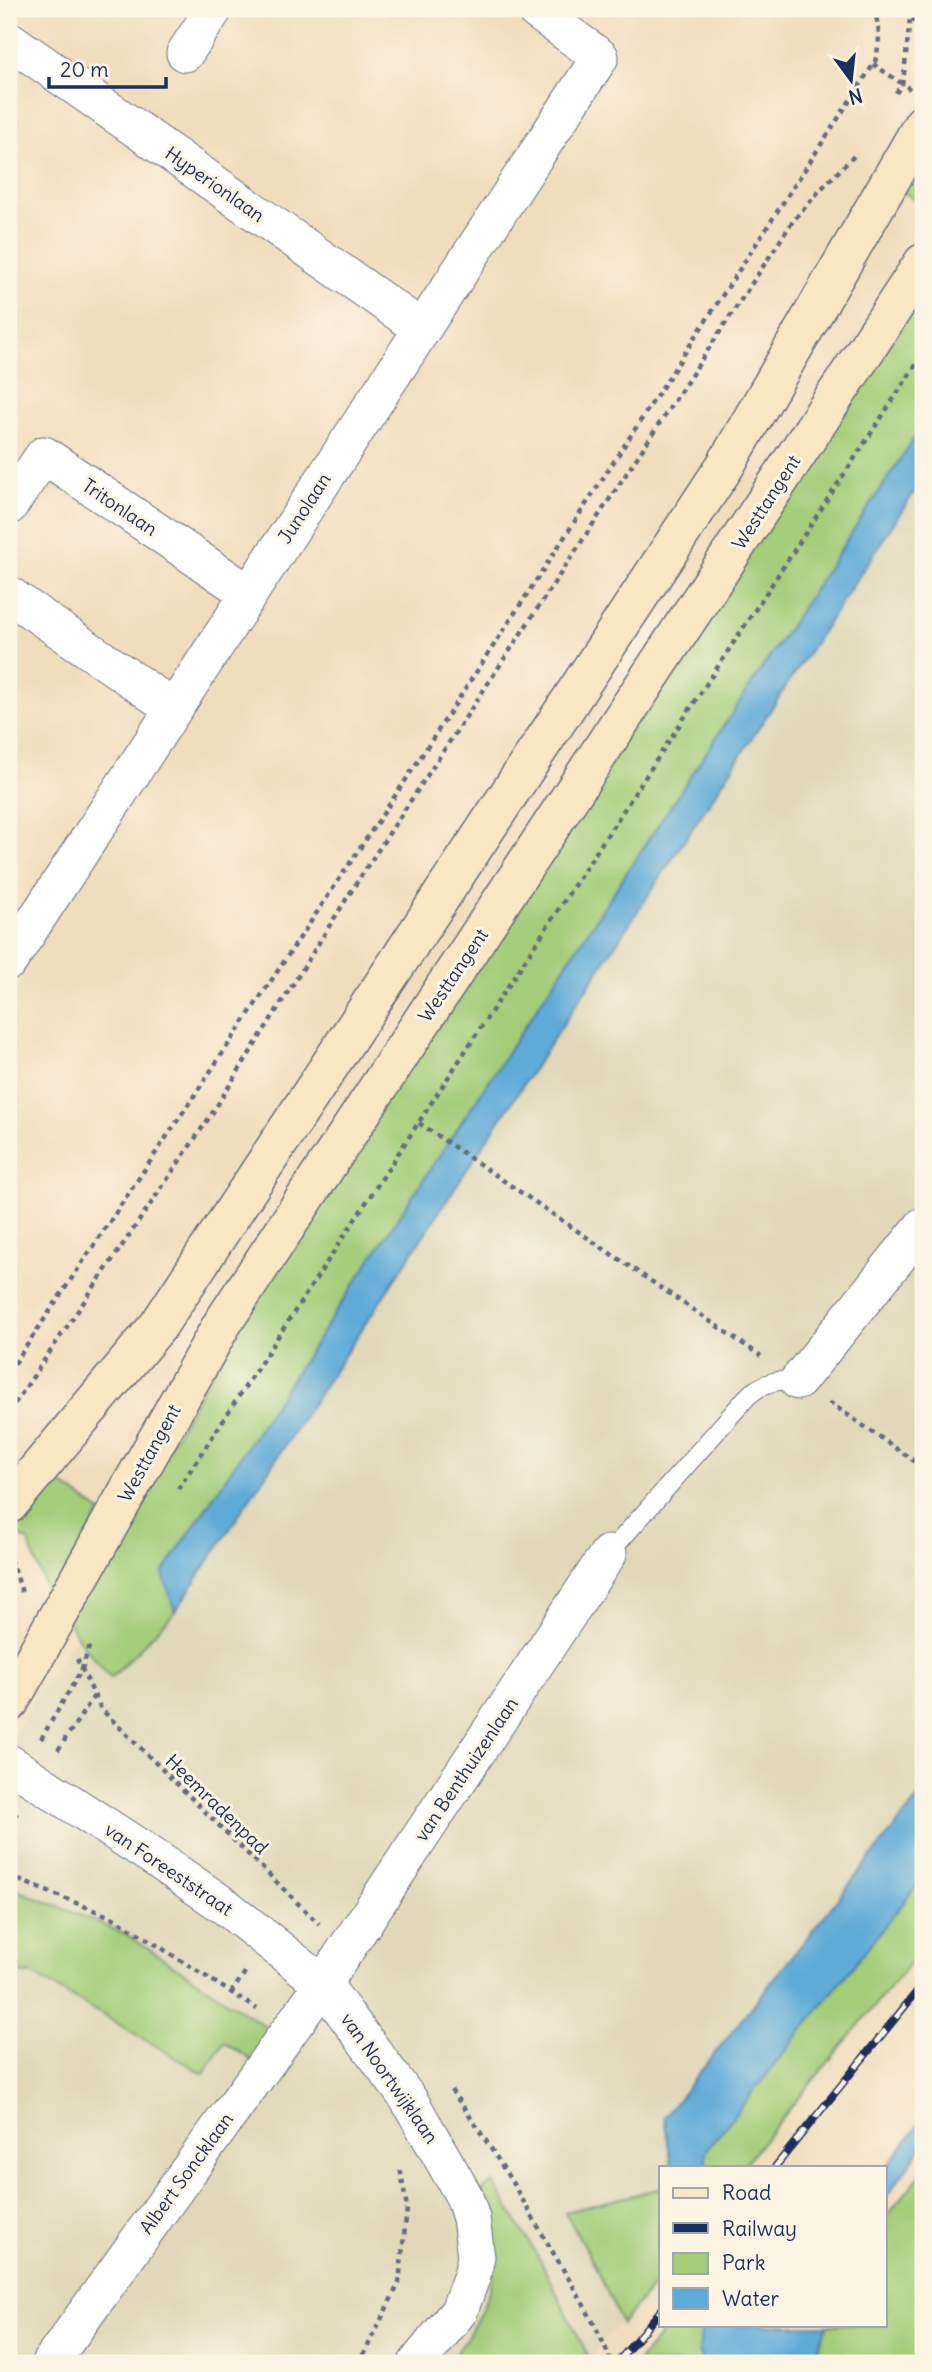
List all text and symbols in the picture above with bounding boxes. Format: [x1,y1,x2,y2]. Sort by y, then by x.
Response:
scale bar [49,46,166,90]
north arrow [816,46,886,116]
text: 20 m [60,56,109,83]
text: N [846,83,865,110]
street label: Hyperionlaan [161,141,269,227]
street label: Westtangent [726,450,806,554]
street label: Junolaan [272,468,336,548]
street label: Tritonlaan [78,473,162,541]
street label: Westtangent [413,923,493,1027]
street label: Westtangent [112,1400,186,1506]
street label: van Benthuizenlaan [409,1692,523,1846]
street label: Heemradenpad [160,1749,274,1859]
street label: van Foreeststraat [100,1817,238,1921]
street label: van Noortwijklaan [336,2008,444,2148]
street label: Albert Soncklaan [134,2108,238,2238]
legend [659,2166,886,2326]
text: Road [722,2179,771,2206]
text: Railway [722,2215,797,2242]
text: Park [722,2249,765,2276]
text: Water [722,2285,780,2312]

